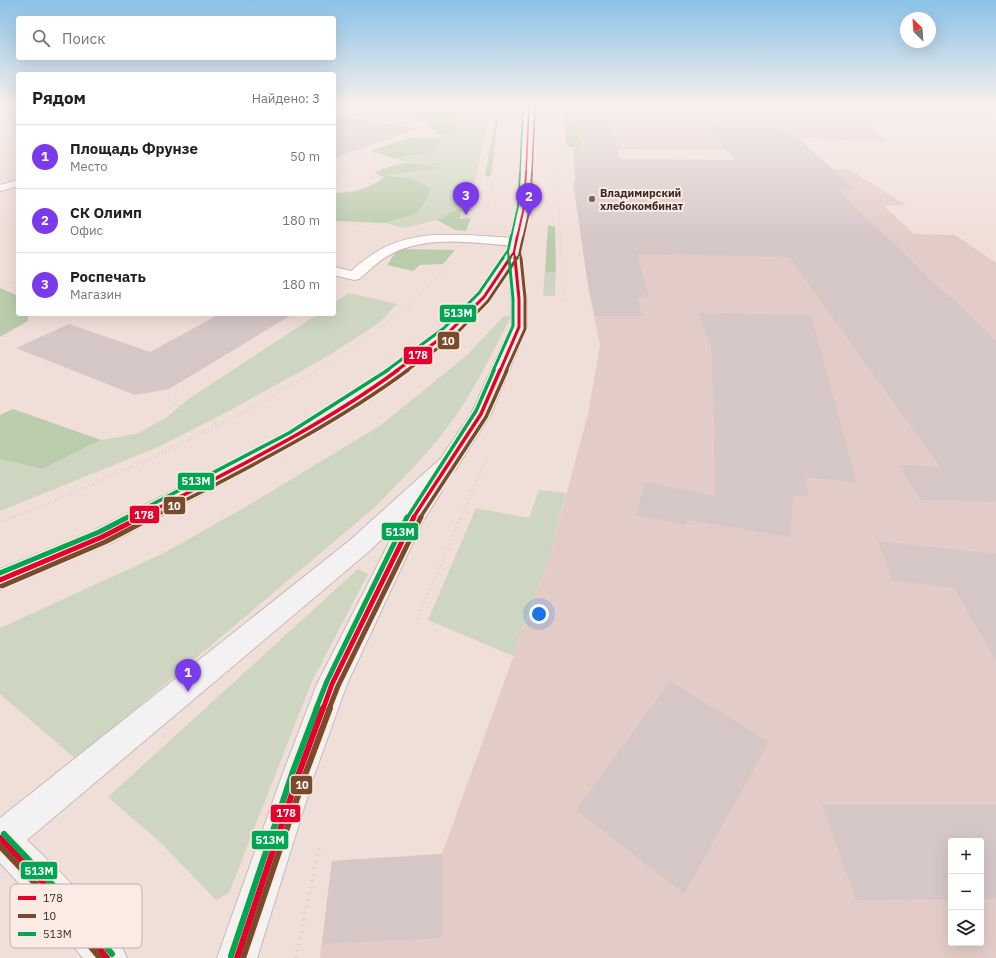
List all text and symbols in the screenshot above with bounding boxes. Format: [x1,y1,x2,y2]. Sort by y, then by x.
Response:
north arrow [900,12,936,48]
search box [16,16,336,60]
icon: search [30,27,52,49]
text: Поиск [62,29,105,48]
text: Рядом [32,87,86,109]
text: Найдено: 3 [252,90,320,107]
text: Площадь Фрунзе [70,139,198,158]
text: 1 [41,148,49,165]
text: 50 m [290,148,320,165]
text: Место [70,158,108,175]
pin: 3 [453,182,479,215]
pin: 2 [516,183,542,216]
place label: Владимирский хлебокомбинат [600,186,684,213]
marker: Владимирский хлебокомбинат [587,194,597,204]
text: СК Олимп [70,203,142,222]
text: 2 [41,212,49,229]
text: 180 m [282,212,320,229]
text: Офис [70,222,103,239]
text: Роспечать [70,267,146,286]
text: 3 [41,276,49,293]
text: 180 m [282,276,320,293]
text: Магазин [70,286,122,303]
line badge: 513М [439,304,477,323]
text: 513М [444,306,472,320]
line badge: 10 [437,331,460,350]
text: 10 [441,334,455,348]
line badge: 178 [403,346,433,365]
text: 178 [408,348,428,362]
line badge: 513М [177,472,215,491]
text: 513М [182,474,210,488]
line badge: 10 [163,496,186,515]
text: 10 [167,499,181,513]
line badge: 178 [129,505,160,524]
text: 178 [134,508,154,522]
line badge: 513М [381,522,419,541]
text: 513М [386,525,414,539]
your location [529,604,549,624]
pin: 1 [175,659,201,692]
line badge: 10 [290,775,313,795]
text: 10 [295,778,309,792]
line badge: 178 [270,804,301,823]
text: 178 [276,806,296,820]
line badge: 513М [251,830,289,850]
text: 513М [256,833,284,847]
map controls [948,838,984,946]
button: + [948,838,984,874]
line badge: 513М [20,861,58,880]
text: 513М [25,864,53,878]
button: − [948,874,984,910]
legend [10,884,142,948]
text: 178 [43,891,63,905]
text: 10 [43,909,56,923]
button: layers [948,910,984,946]
text: 513М [43,927,72,941]

